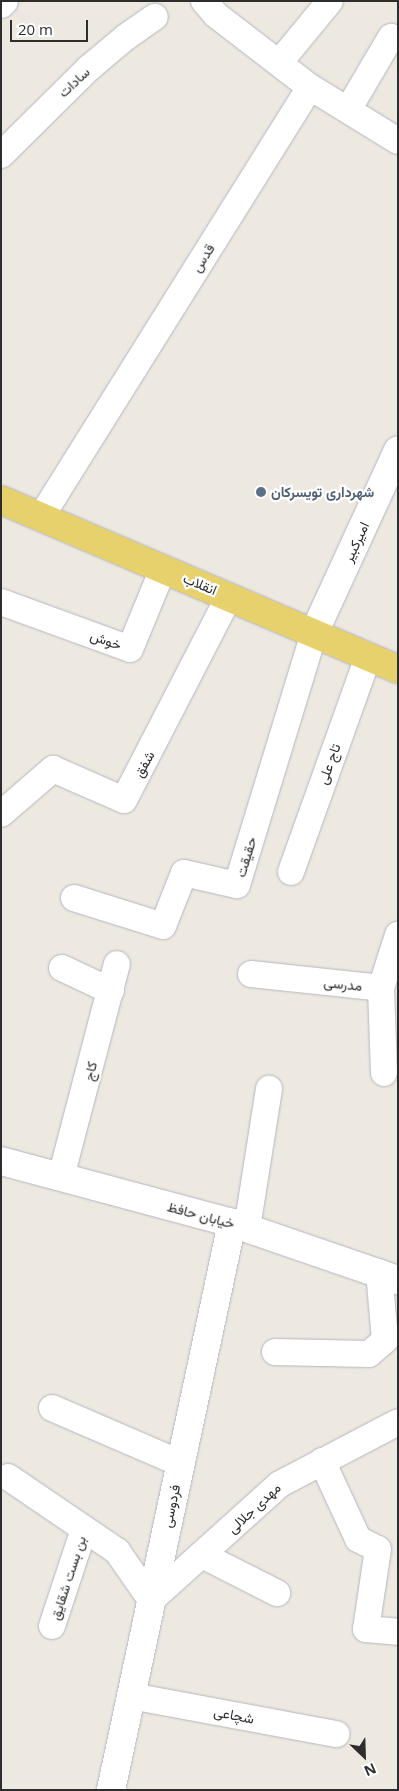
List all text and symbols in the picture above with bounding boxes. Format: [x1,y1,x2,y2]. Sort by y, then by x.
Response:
scale bar [12,10,90,42]
text: 20 m [18,19,53,39]
street label: سادات [55,63,93,101]
street label: قدس [188,241,218,275]
place label: شهرداری تویسرکان [271,484,374,500]
marker: شهرداری تویسرکان [255,486,267,498]
street label: امیرکبیر [339,519,373,565]
street label: انقلاب [181,569,219,599]
street label: خوش [88,627,124,653]
street label: تاج علی [314,741,344,787]
street label: شفق [130,748,158,780]
street label: حقیقت [232,835,260,879]
street label: مدرسی [323,974,363,994]
street label: کاج [79,1060,101,1082]
street label: خیابان حافظ [165,1198,237,1232]
street label: مهدی جلالی [224,1479,284,1537]
street label: فردوسی [158,1483,184,1529]
street label: بن بست شقایق [47,1534,89,1622]
street label: شچاعی [212,1703,256,1727]
north arrow [339,1731,389,1781]
text: N [361,1759,379,1781]

